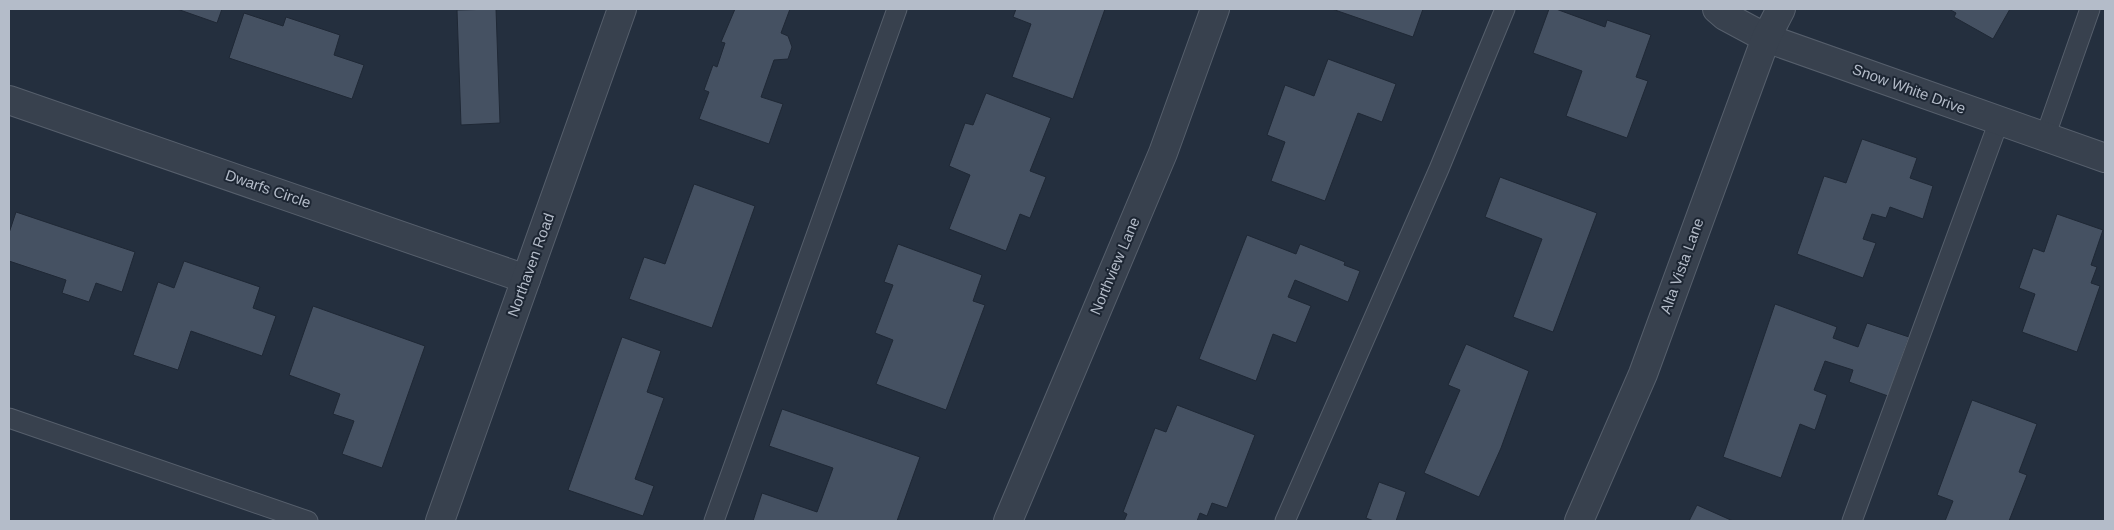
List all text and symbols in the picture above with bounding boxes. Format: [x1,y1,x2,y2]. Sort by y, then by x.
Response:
street label: Snow White Drive [1850,60,1968,117]
street label: Dwarfs Circle [223,166,313,211]
street label: Northaven Road [504,211,557,319]
street label: Northview Lane [1086,215,1143,317]
street label: Alta Vista Lane [1656,216,1707,316]

